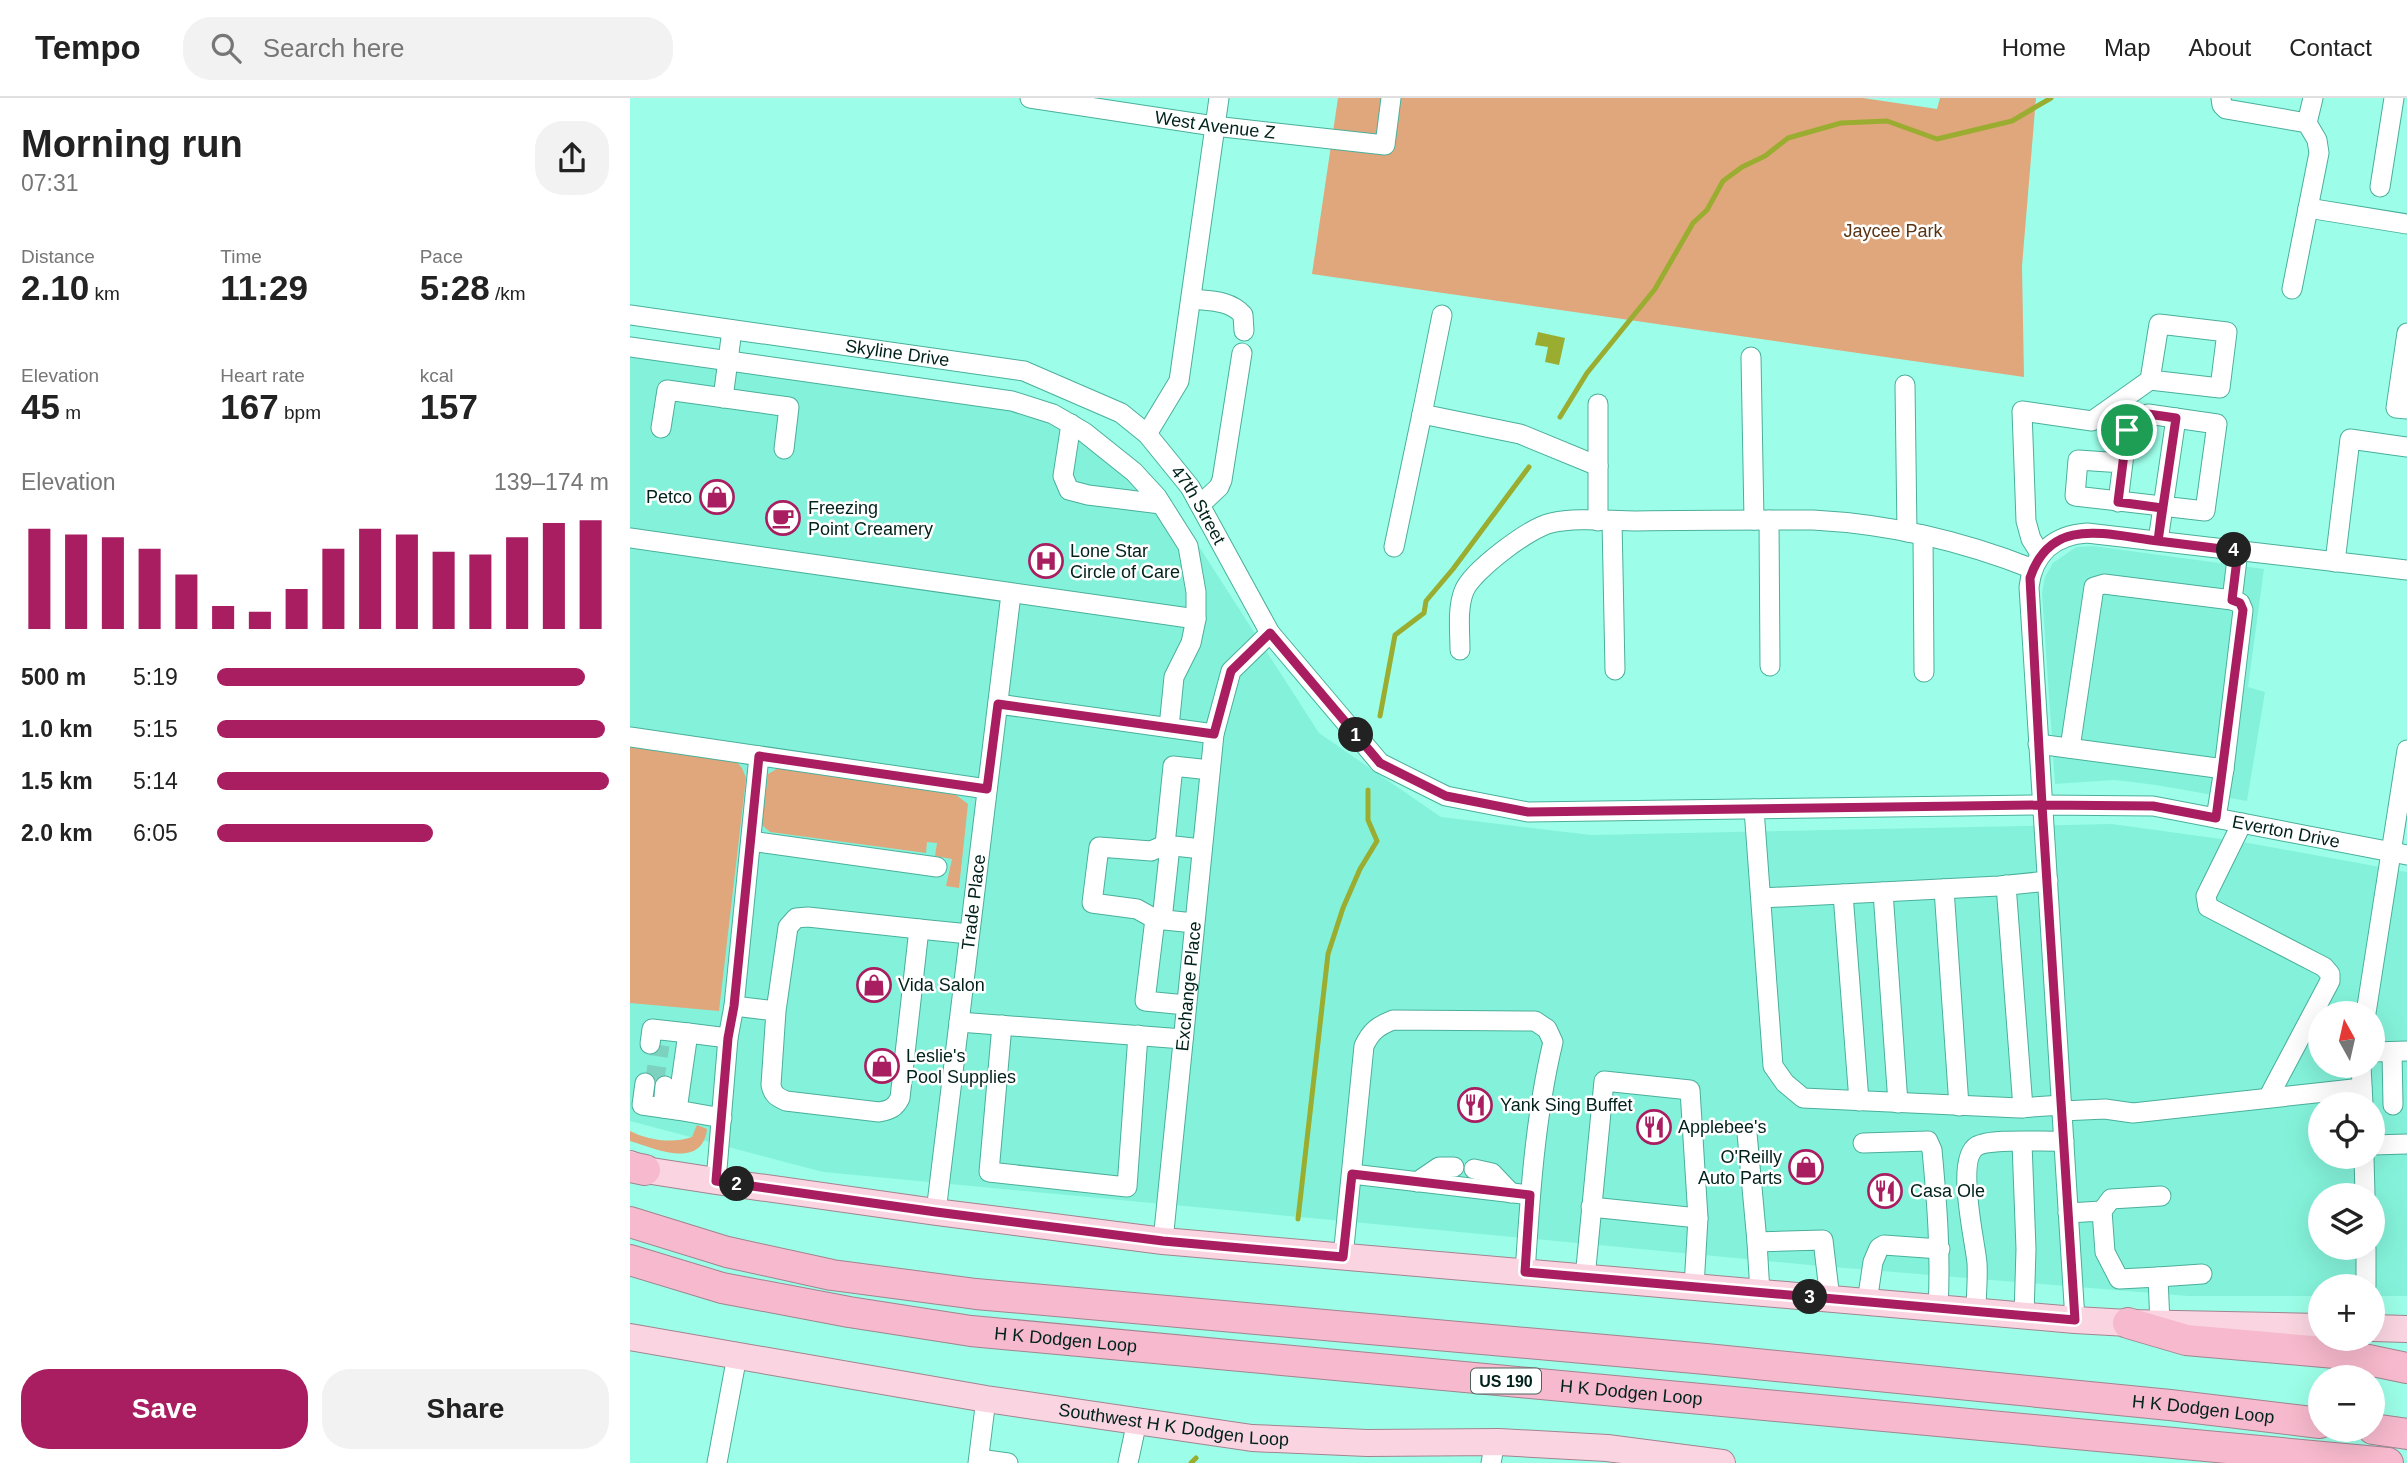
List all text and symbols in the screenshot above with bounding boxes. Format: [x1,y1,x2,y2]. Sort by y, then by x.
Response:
search box [183,17,673,80]
text: Tempo [35,29,141,66]
icon: search [207,29,245,67]
text: Search here [263,33,404,63]
text: Home [2002,34,2066,61]
text: Map [2104,34,2151,61]
text: About [2189,34,2251,61]
text: Contact [2289,34,2372,61]
street label: West Avenue Z [1153,107,1276,143]
button: share [535,121,609,195]
text: Morning run [21,123,243,165]
text: 07:31 [21,170,79,196]
park label: Jaycee Park [1843,221,1944,241]
text: Distance [21,246,95,267]
text: Time [220,246,262,267]
text: Pace [420,246,463,267]
text: 2.10 [21,268,89,307]
text: 11:29 [220,268,308,307]
text: 5:28 [420,268,490,307]
text: km [89,283,120,304]
text: /km [490,283,526,304]
street label: Skyline Drive [844,336,951,370]
text: Elevation [21,365,99,386]
text: Heart rate [220,365,305,386]
text: kcal [420,365,453,386]
text: 45 [21,387,60,426]
text: 167 [220,387,279,426]
text: 157 [420,387,478,426]
pin [2097,400,2157,460]
text: m [60,402,81,423]
text: bpm [279,402,321,423]
icon: arrive [2108,411,2146,449]
street label: 47th Street [1167,462,1229,548]
text: Elevation [21,469,116,495]
text: 139–174 m [494,469,609,495]
shop icon: Petco [698,478,736,516]
place label: Petco [646,487,692,507]
place label: Freezing Point Creamery [808,498,933,539]
cafe icon: Freezing Point Creamery [764,499,802,537]
pin: 4 [2216,532,2252,568]
text: 4 [2228,539,2239,560]
place label: Lone Star Circle of Care [1070,541,1180,582]
hospital icon: Lone Star Circle of Care [1027,542,1065,580]
text: 500 m [21,664,86,690]
text: 5:19 [133,664,178,690]
text: 1.0 km [21,716,93,742]
text: 5:15 [133,716,178,742]
pin: 1 [1338,718,1374,752]
text: 1 [1350,724,1361,745]
text: 1.5 km [21,768,93,794]
text: 5:14 [133,768,178,794]
street label: Everton Drive [2231,812,2342,852]
text: 2.0 km [21,820,93,846]
text: 6:05 [133,820,178,846]
street label: Trade Place [958,853,989,951]
street label: Exchange Place [1172,921,1205,1052]
shop icon: Vida Salon [855,966,893,1004]
place label: Vida Salon [898,975,985,995]
north arrow [2308,1001,2385,1078]
map controls [2308,1001,2385,1442]
place label: Leslie's Pool Supplies [906,1046,1016,1087]
shop icon: Leslie's Pool Supplies [863,1047,901,1085]
restaurant icon: Yank Sing Buffet [1456,1086,1494,1124]
button: locate [2308,1092,2385,1169]
place label: Yank Sing Buffet [1500,1095,1632,1115]
restaurant icon: Applebee's [1635,1108,1673,1146]
place label: Applebee's [1678,1117,1767,1137]
place label: O'Reilly Auto Parts [1698,1147,1782,1188]
shop icon: O'Reilly Auto Parts [1787,1148,1825,1186]
pin: 2 [720,1166,754,1202]
restaurant icon: Casa Ole [1866,1172,1904,1210]
text: 2 [731,1173,742,1194]
place label: Casa Ole [1910,1181,1985,1201]
button: layers [2308,1183,2385,1260]
button: + [2308,1274,2385,1351]
pin: 3 [1792,1280,1828,1314]
text: 3 [1804,1286,1815,1307]
street label: H K Dodgen Loop [993,1323,1138,1356]
button: − [2308,1365,2385,1442]
road number: US 190 [1471,1368,1541,1394]
button: Save [21,1369,308,1449]
button: Share [322,1369,609,1449]
street label: H K Dodgen Loop [1559,1376,1703,1409]
street label: H K Dodgen Loop [2131,1391,2276,1427]
street label: Southwest H K Dodgen Loop [1057,1400,1289,1450]

